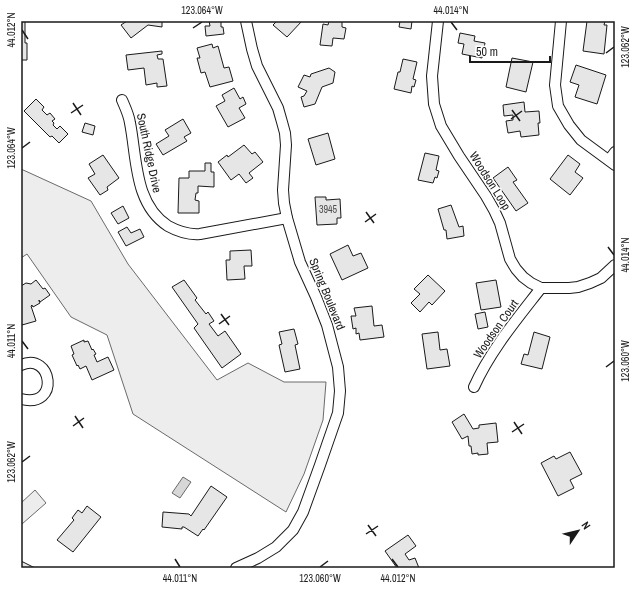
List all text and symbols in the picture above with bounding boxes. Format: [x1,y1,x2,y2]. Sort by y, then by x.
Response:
text: 123.064°W [181,4,223,17]
text: 44.014°N [434,4,469,17]
text: 44.012°N [5,12,18,48]
text: 123.062°W [619,26,632,68]
scale bar [470,38,550,64]
text: 50 m [476,44,498,60]
street label: South Ridge Drive [133,112,165,194]
text: 123.064°W [5,127,18,169]
street label: Woodson Loop [466,149,514,213]
house number: 3945 [319,203,338,216]
text: 44.014°N [619,237,632,273]
street label: Spring Boulevard [305,256,349,332]
street label: Woodson Court [470,296,522,362]
text: 44.011°N [5,324,18,358]
text: 123.060°W [619,340,632,382]
text: 123.062°W [5,441,18,483]
north arrow [558,511,598,551]
text: N [579,519,594,532]
text: 44.011°N [163,572,197,585]
text: 123.060°W [299,572,341,585]
text: 44.012°N [381,572,416,585]

